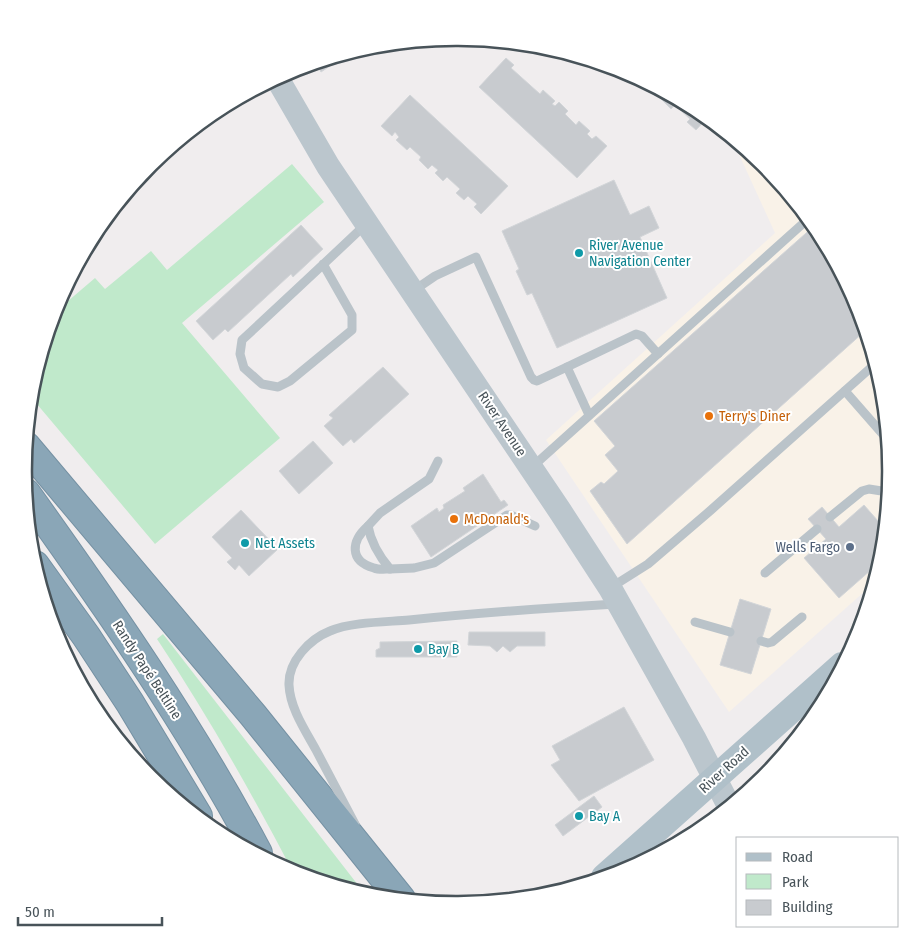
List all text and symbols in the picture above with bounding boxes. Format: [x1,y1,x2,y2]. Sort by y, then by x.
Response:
place label: River Avenue Navigation Center [589,237,691,270]
marker: River Avenue Navigation Center [573,247,585,259]
street label: River Avenue [474,388,530,460]
place label: Terry's Diner [719,408,791,425]
marker: Terry's Diner [703,410,715,422]
place label: McDonald's [464,511,529,528]
marker: McDonald's [448,513,460,525]
place label: Net Assets [255,535,315,552]
marker: Net Assets [239,537,251,549]
place label: Wells Fargo [776,539,840,556]
marker: Wells Fargo [844,541,856,553]
street label: Randy Papé Beltline [109,618,185,723]
place label: Bay B [428,641,460,658]
marker: Bay B [412,643,424,655]
street label: River Road [695,743,753,797]
place label: Bay A [589,808,621,825]
marker: Bay A [573,810,585,822]
legend [736,837,899,927]
text: Road [782,848,813,866]
text: Park [782,873,809,891]
scale bar [18,894,161,926]
text: Building [782,898,833,916]
text: 50 m [25,903,55,921]

